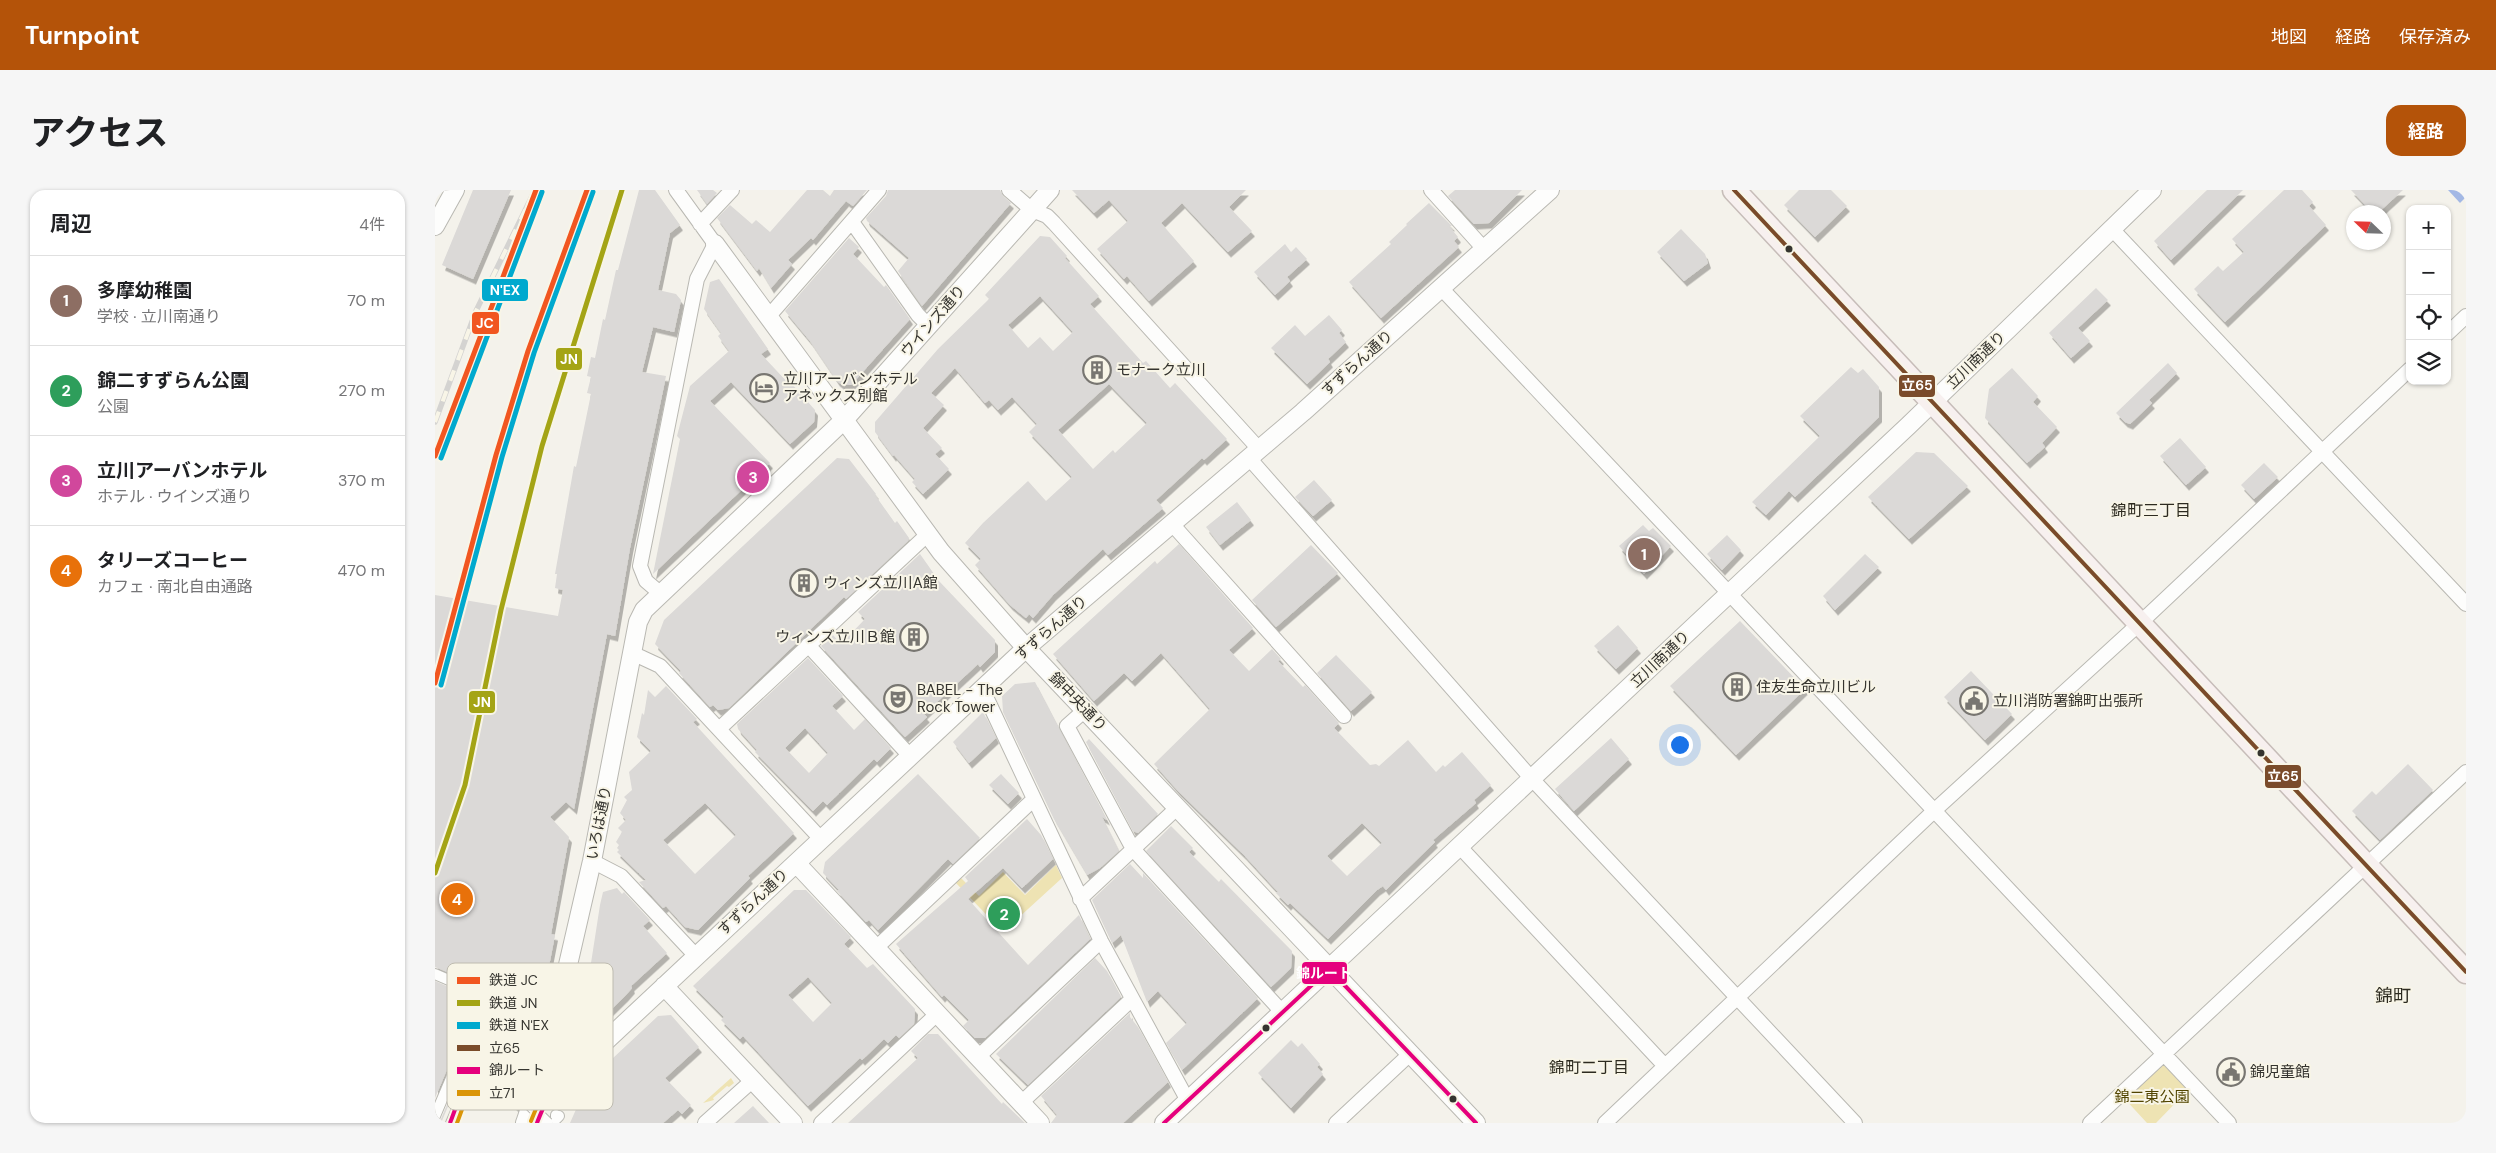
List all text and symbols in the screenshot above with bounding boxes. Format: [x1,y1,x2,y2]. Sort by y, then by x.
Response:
text: Turnpoint [25,20,140,51]
text: 地図 [2271,25,2307,49]
text: 経路 [2335,25,2371,49]
text: 保存済み [2399,25,2471,49]
button: 経路 [2386,105,2466,156]
text: アクセス [30,110,168,156]
north arrow [2346,205,2391,250]
map controls [2406,205,2451,385]
button: + [2406,205,2451,250]
text: 周辺 [50,210,92,238]
text: 4件 [359,214,385,235]
unlabelled marker [1784,244,1794,254]
button: − [2406,250,2451,295]
text: 多摩幼稚園 [97,278,192,303]
line badge: N'EX [481,278,529,302]
text: N'EX [490,281,520,299]
street label: ウインズ通り [896,281,970,361]
text: 1 [63,290,69,311]
text: 70 m [347,290,385,311]
button: locate [2406,295,2451,340]
text: 学校 · 立川南通り [97,306,221,327]
line badge: JC [471,311,500,335]
text: JC [476,314,494,332]
street label: すずらん通り [1317,325,1397,401]
street label: 立川南通り [1942,327,2010,393]
button: layers [2406,340,2451,385]
line badge: JN [555,347,583,371]
text: JN [560,350,578,368]
building icon: モナーク立川 [1082,355,1112,385]
place label: モナーク立川 [1116,360,1206,380]
text: 錦二すずらん公園 [97,368,249,393]
place label: 立川アーバンホテル アネックス別館 [783,369,918,406]
hotel icon: 立川アーバンホテル アネックス別館 [749,373,779,403]
line badge: 立65 [1898,374,1936,398]
text: 立65 [1901,376,1933,394]
text: 2 [61,380,71,401]
text: 270 m [338,380,385,401]
text: 公園 [97,396,129,417]
text: 立川アーバンホテル [97,458,268,483]
pin: 3 [737,458,769,496]
text: 3 [61,470,71,491]
text: 370 m [338,470,385,491]
text: ホテル · ウインズ通り [97,486,252,507]
district label: 錦町三丁目 [2111,500,2191,521]
pin: 1 [1628,535,1660,573]
text: タリーズコーヒー [97,548,248,573]
text: 4 [61,560,71,581]
text: 470 m [338,560,385,581]
building icon: ウィンズ立川A館 [789,568,819,598]
place label: ウィンズ立川A館 [823,573,938,593]
text: カフェ · 南北自由通路 [97,576,253,597]
street label: すずらん通り [1010,591,1092,665]
building icon: ウィンズ立川Ｂ館 [899,622,929,652]
street label: 立川南通り [1626,626,1694,692]
place label: ウィンズ立川Ｂ館 [775,627,895,647]
street label: 錦中央通り [1045,668,1111,736]
building icon: 住友生命立川ビル [1722,672,1752,702]
place label: 住友生命立川ビル [1756,677,1876,697]
place label: BABEL - The Rock Tower [917,680,1003,717]
theatre icon: BABEL - The Rock Tower [883,684,913,714]
public building icon: 立川消防署錦町出張所 [1959,686,1989,716]
line badge: JN [468,690,496,714]
place label: 立川消防署錦町出張所 [1993,691,2143,711]
text: JN [473,693,491,711]
your location [1667,732,1693,758]
unlabelled marker [2256,748,2266,758]
line badge: 立65 [2264,764,2302,789]
text: 立65 [2267,767,2299,785]
street label: いろは通り [582,784,616,862]
street label: すずらん通り [713,864,793,940]
pin: 4 [441,880,473,918]
pin: 2 [988,895,1020,933]
line badge: 錦ルート [1301,961,1348,985]
legend [447,963,613,1110]
text: 錦ルート [1296,964,1352,982]
text: 鉄道 JC [489,971,538,989]
district label: 錦町 [2375,984,2411,1008]
text: 鉄道 JN [489,994,537,1012]
text: 鉄道 N'EX [489,1016,549,1034]
unlabelled marker [1261,1023,1271,1033]
text: 立65 [489,1039,520,1057]
district label: 錦町二丁目 [1549,1057,1629,1078]
public building icon: 錦児童館 [2216,1057,2246,1087]
text: 錦ルート [489,1061,545,1079]
place label: 錦児童館 [2250,1062,2310,1082]
text: 立71 [489,1084,515,1102]
park label: 錦二東公園 [2114,1087,2190,1107]
unlabelled marker [1448,1094,1458,1104]

